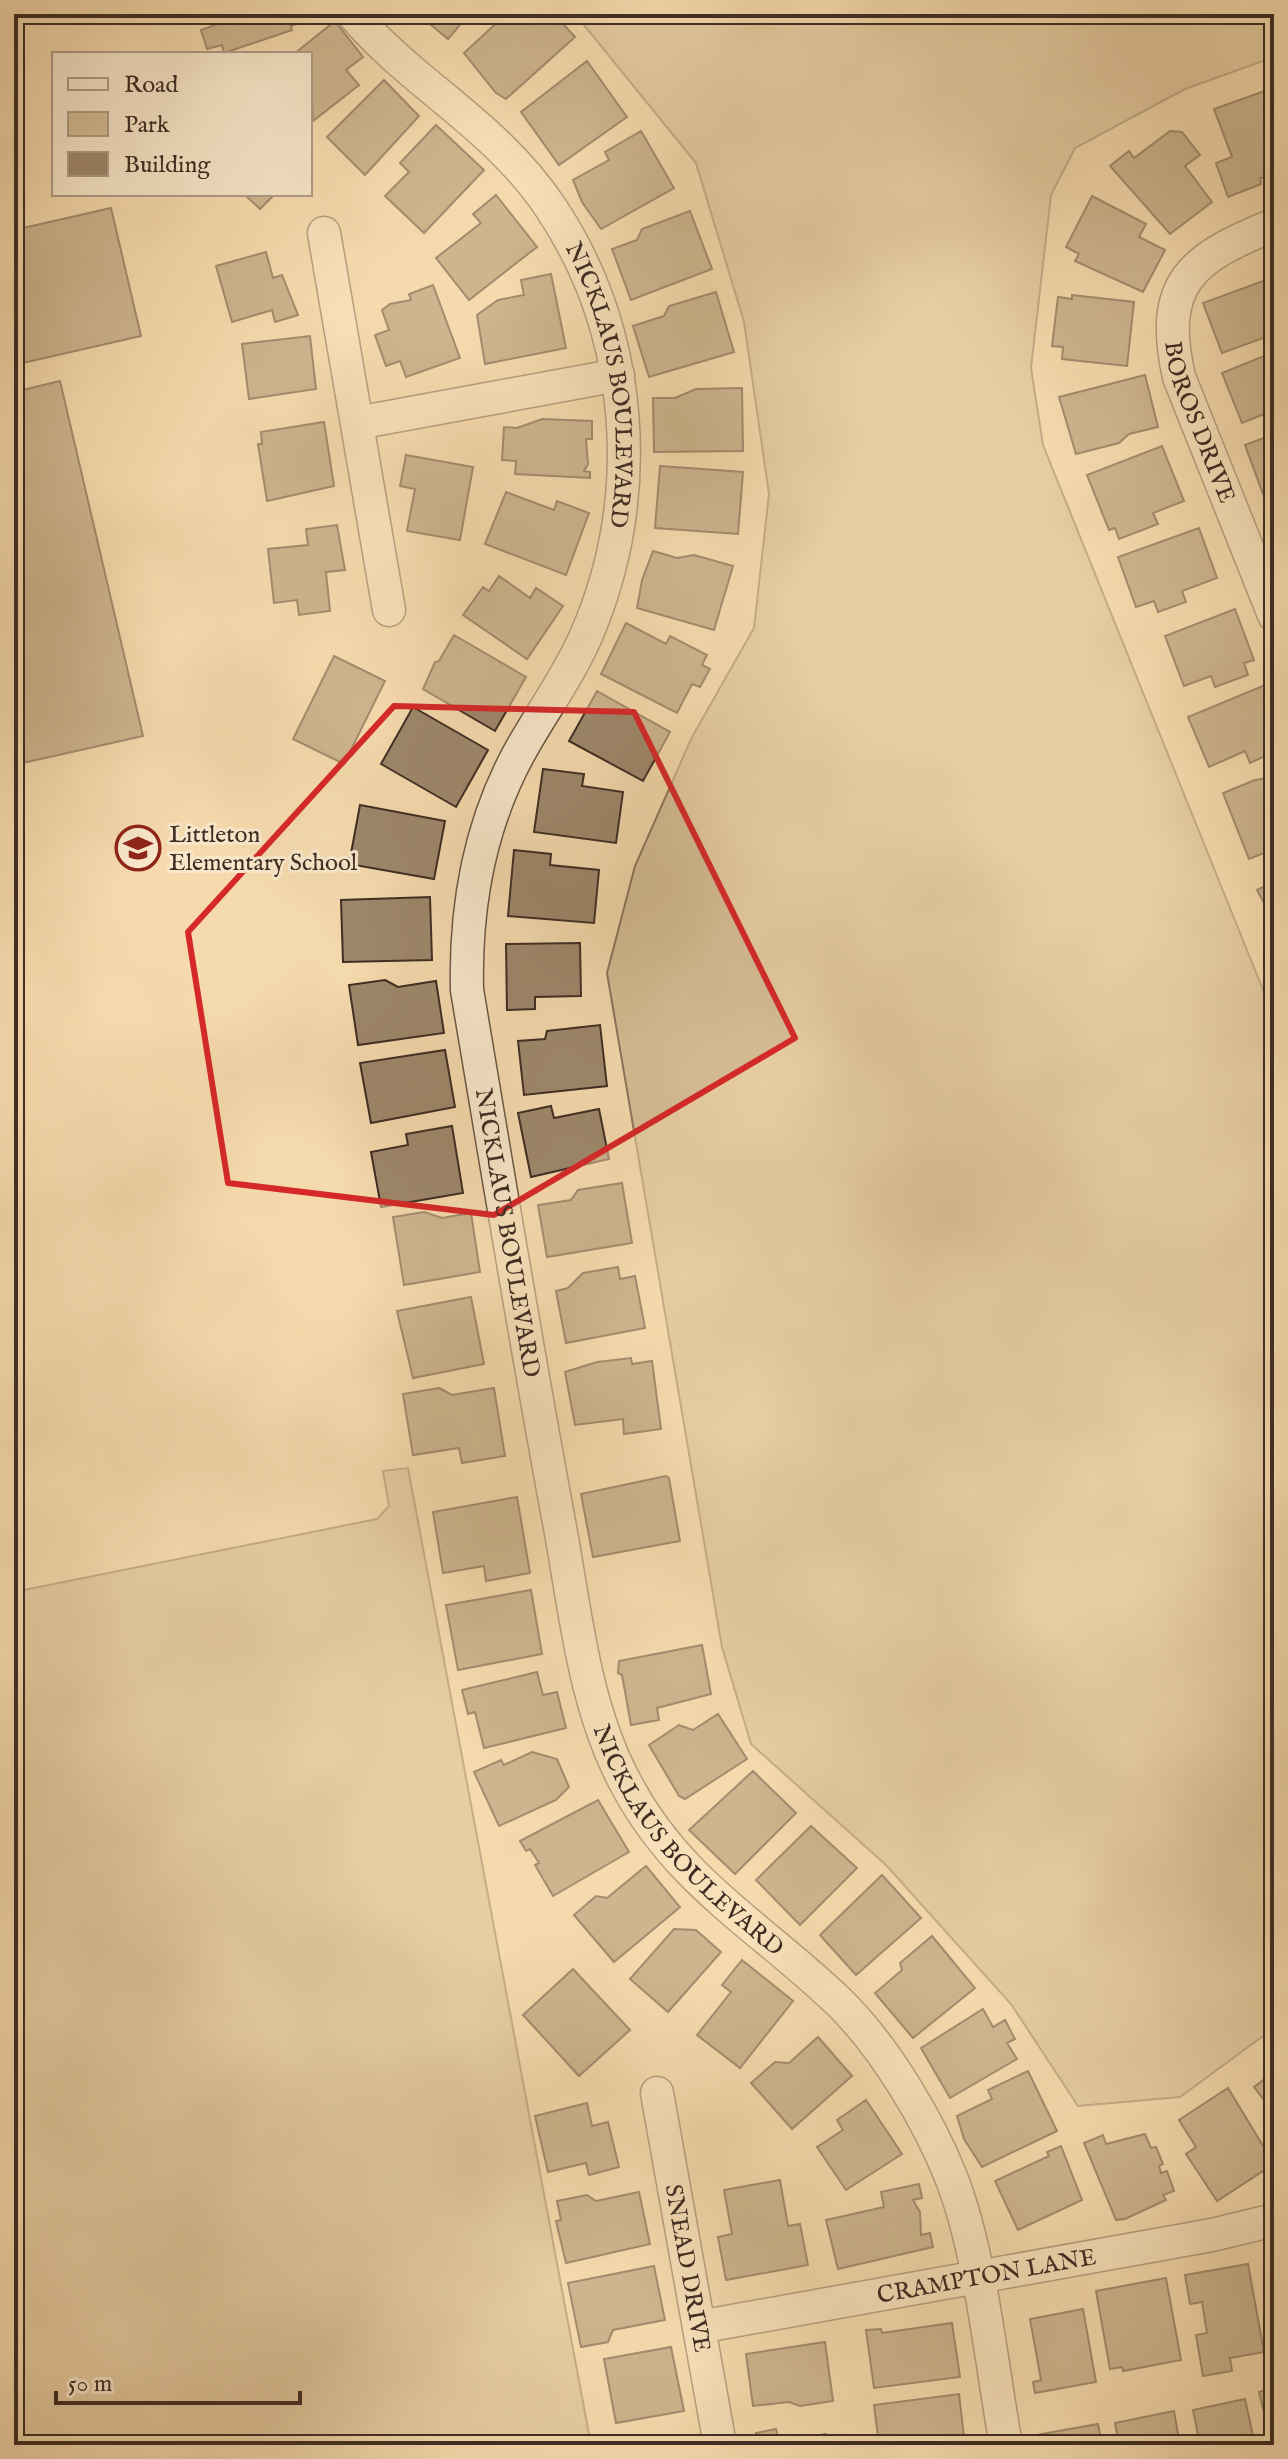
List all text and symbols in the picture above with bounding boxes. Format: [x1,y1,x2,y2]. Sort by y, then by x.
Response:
legend [52,52,312,196]
text: Road [124,70,178,101]
text: Park [124,110,170,141]
text: Building [124,150,211,181]
street label: NICKLAUS BOULEVARD [557,237,638,530]
street label: BOROS DRIVE [1156,339,1242,508]
place label: Littleton Elementary School [169,820,358,879]
school or university icon: Littleton Elementary School [114,824,162,872]
street label: NICKLAUS BOULEVARD [467,1086,547,1380]
street label: NICKLAUS BOULEVARD [585,1721,790,1964]
street label: SNEAD DRIVE [657,2182,717,2355]
street label: CRAMPTON LANE [875,2242,1099,2312]
scale bar [56,2355,300,2405]
text: 50 m [68,2369,112,2400]

